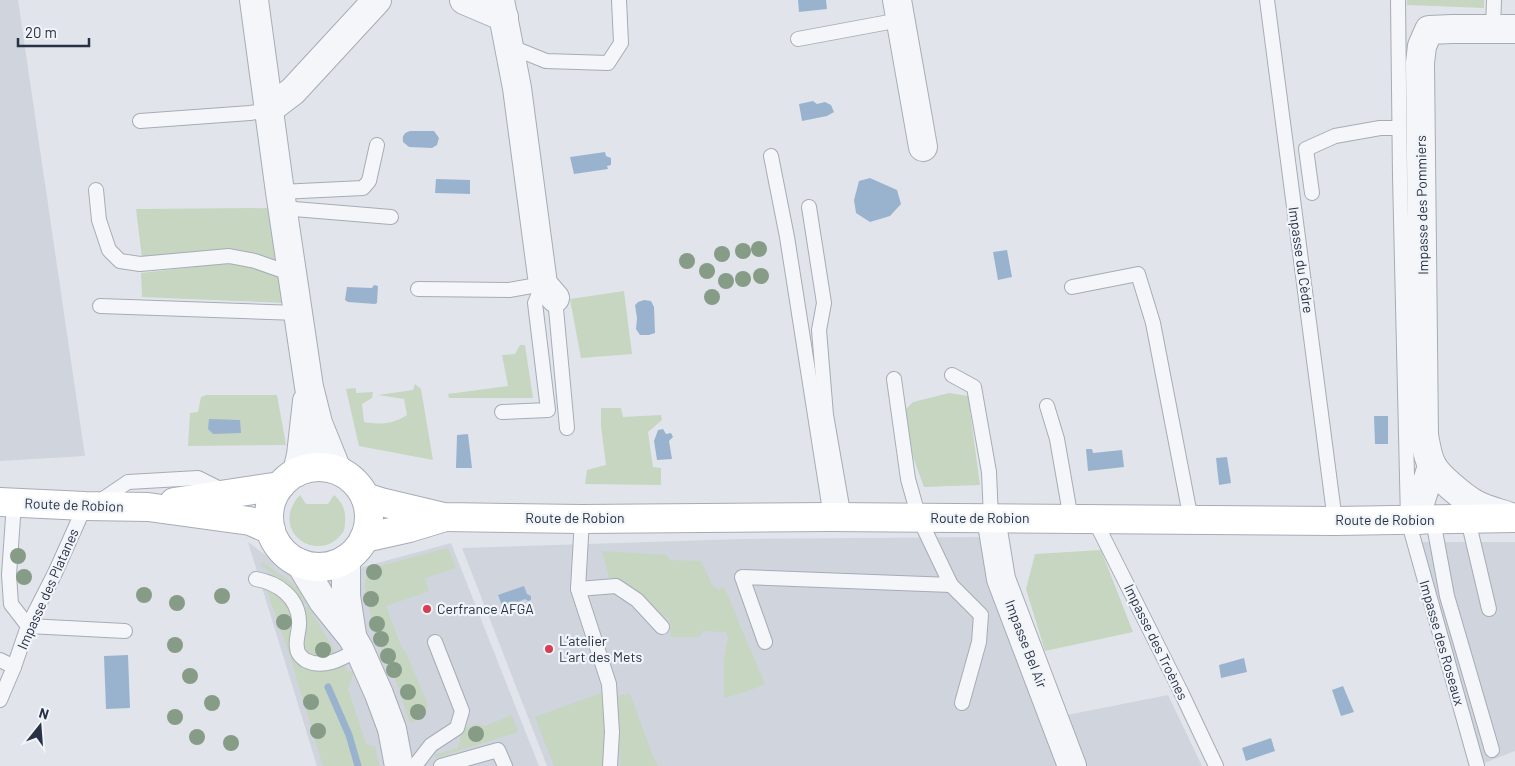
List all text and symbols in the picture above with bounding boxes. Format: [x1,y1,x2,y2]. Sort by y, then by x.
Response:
scale bar [18,15,89,47]
text: 20 m [25,23,57,41]
street label: Impasse des Pommiers [1412,135,1431,275]
street label: Impasse du Cèdre [1286,205,1317,314]
street label: Route de Robion [24,494,124,515]
street label: Route de Robion [525,509,625,526]
street label: Route de Robion [930,509,1030,526]
street label: Route de Robion [1335,511,1435,528]
street label: Impasse des Platanes [13,525,82,652]
street label: Impasse des Roseaux [1416,578,1469,708]
street label: Impasse des Troènes [1121,581,1192,703]
street label: Impasse Bel Air [1002,597,1051,690]
place label: Cerfrance AFGA [437,600,534,617]
marker: Cerfrance AFGA [421,603,433,615]
place label: L’atelier L’art des Mets [559,632,642,665]
marker: L’atelier L’art des Mets [543,643,555,655]
north arrow [15,701,65,751]
text: N [37,704,51,723]

